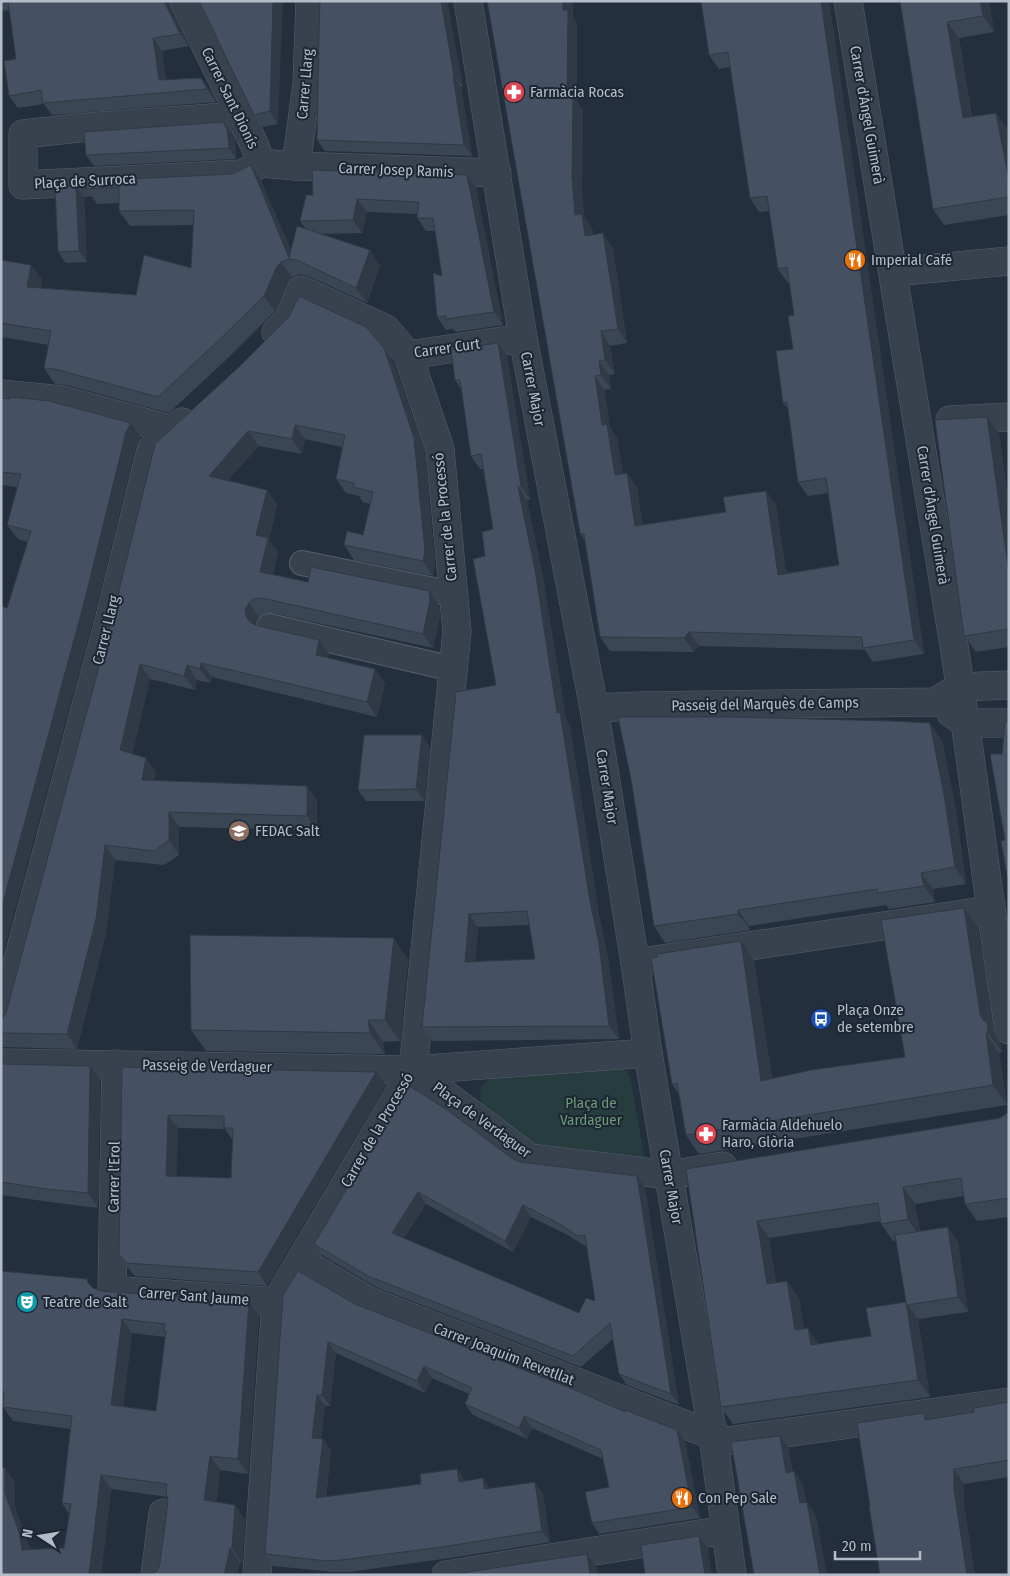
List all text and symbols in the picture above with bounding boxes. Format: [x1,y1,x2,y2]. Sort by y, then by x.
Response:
street label: Carrer Sant Dionís [198,44,262,152]
street label: Carrer d'Àngel Guimerà [846,44,888,186]
street label: Carrer Llarg [293,48,317,120]
pharmacy icon: Farmàcia Rocas [502,80,526,104]
place label: Farmàcia Rocas [530,83,624,101]
street label: Carrer Josep Ramis [338,159,454,181]
street label: Plaça de Surroca [34,169,136,193]
restaurant icon: Imperial Café [843,248,867,272]
place label: Imperial Café [871,251,952,269]
street label: Carrer Curt [413,334,481,362]
street label: Carrer Major [517,350,549,429]
street label: Carrer d'Àngel Guimerà [913,444,953,586]
street label: Carrer de la Processó [429,452,461,582]
street label: Carrer Llarg [89,593,123,667]
street label: Passeig del Marquès de Camps [671,693,859,715]
street label: Carrer Major [592,748,622,827]
school or university icon: FEDAC Salt [227,819,251,843]
place label: FEDAC Salt [255,822,320,840]
place label: Plaça Onze de setembre [837,1001,914,1036]
bus stop icon: Plaça Onze de setembre [809,1007,833,1031]
street label: Passeig de Verdaguer [142,1056,273,1076]
street label: Carrer de la Processó [337,1069,417,1190]
street label: Plaça de Verdaguer [429,1078,535,1162]
park label: Plaça de Vardaguer [560,1094,623,1129]
place label: Farmàcia Aldehuelo Haro, Glòria [722,1116,842,1151]
pharmacy icon: Farmàcia Aldehuelo Haro, Glòria [694,1122,718,1146]
street label: Carrer l'Erol [104,1141,124,1213]
street label: Carrer Major [656,1148,687,1227]
street label: Carrer Sant Jaume [138,1283,250,1309]
theatre icon: Teatre de Salt [15,1290,39,1314]
place label: Teatre de Salt [43,1293,127,1311]
street label: Carrer Joaquim Revetllat [431,1319,577,1389]
restaurant icon: Con Pep Sale [670,1486,694,1510]
place label: Con Pep Sale [698,1489,777,1507]
north arrow [15,1511,65,1561]
text: N [19,1528,37,1539]
scale bar [835,1528,920,1560]
text: 20 m [842,1537,872,1555]

